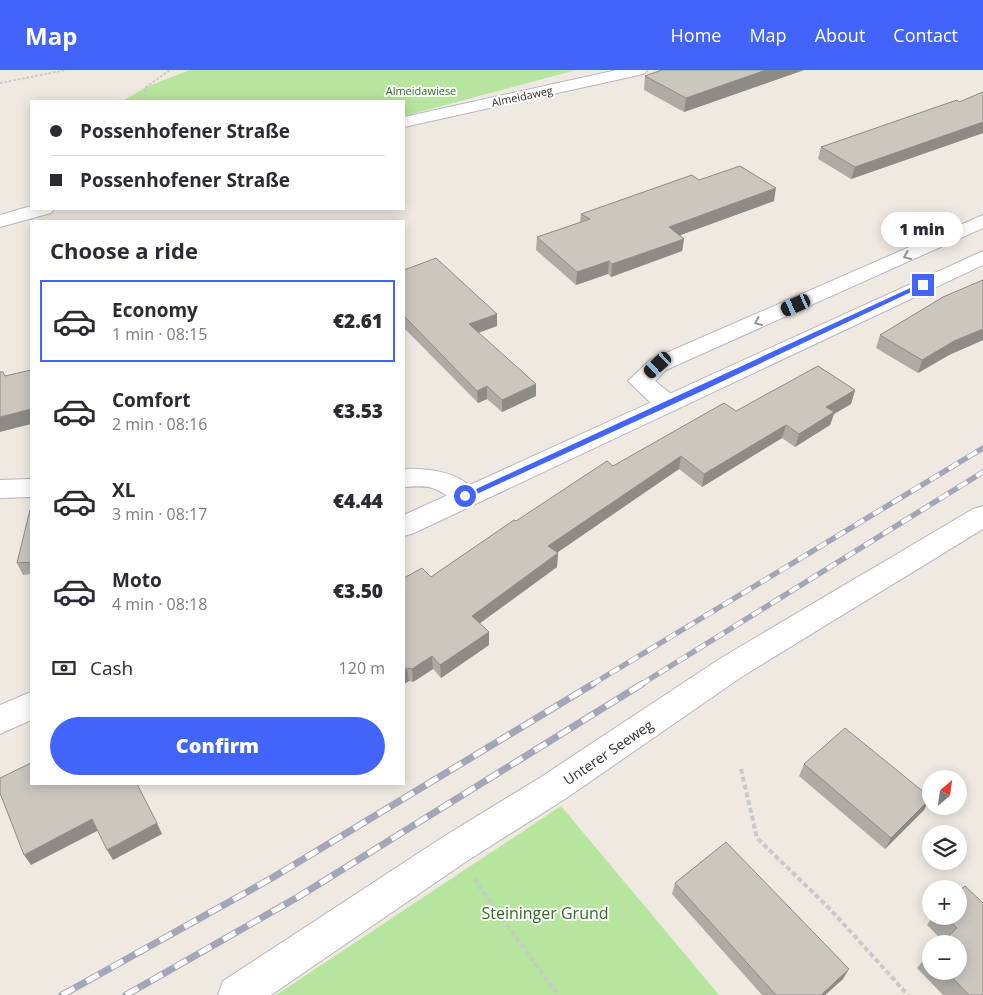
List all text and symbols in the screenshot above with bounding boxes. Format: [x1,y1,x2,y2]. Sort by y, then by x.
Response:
text: Map [25,19,77,52]
text: Home [671,23,721,47]
text: Map [749,23,787,47]
text: About [815,23,865,47]
text: Contact [893,23,958,47]
street label: Almeidaweg [490,82,554,110]
park label: Almeidawiese [386,83,456,98]
text: Possenhofener Straße [80,118,290,144]
text: Possenhofener Straße [80,167,290,193]
callout: 1 min [882,212,964,248]
text: 1 min [899,218,945,240]
text: Choose a ride [50,235,198,265]
one-way arrow [903,250,912,260]
route end [912,274,934,296]
car [779,292,812,318]
text: Economy [112,297,198,323]
icon: car [52,299,97,344]
text: €2.61 [333,308,383,334]
one-way arrow [754,315,763,326]
text: 1 min · 08:15 [112,323,207,345]
car [641,349,674,381]
text: Comfort [112,387,191,413]
icon: car [52,389,97,434]
text: €3.53 [333,398,383,424]
text: 2 min · 08:16 [112,413,207,435]
text: XL [112,477,135,503]
icon: car [52,479,97,524]
route start [454,485,476,507]
text: €4.44 [333,488,383,514]
text: 3 min · 08:17 [112,503,207,525]
text: Moto [112,567,162,593]
icon: car [52,569,97,614]
text: €3.50 [333,578,383,604]
text: 4 min · 08:18 [112,593,207,615]
icon: cash [50,654,78,682]
text: Cash [90,655,133,681]
text: 120 m [339,657,385,679]
street label: Unterer Seeweg [559,715,657,789]
button: Confirm [50,717,385,775]
north arrow [922,770,968,815]
map controls [922,770,967,980]
button: layers [922,825,967,870]
button: + [922,880,967,925]
park label: Steininger Grund [481,902,609,924]
button: − [922,935,967,980]

